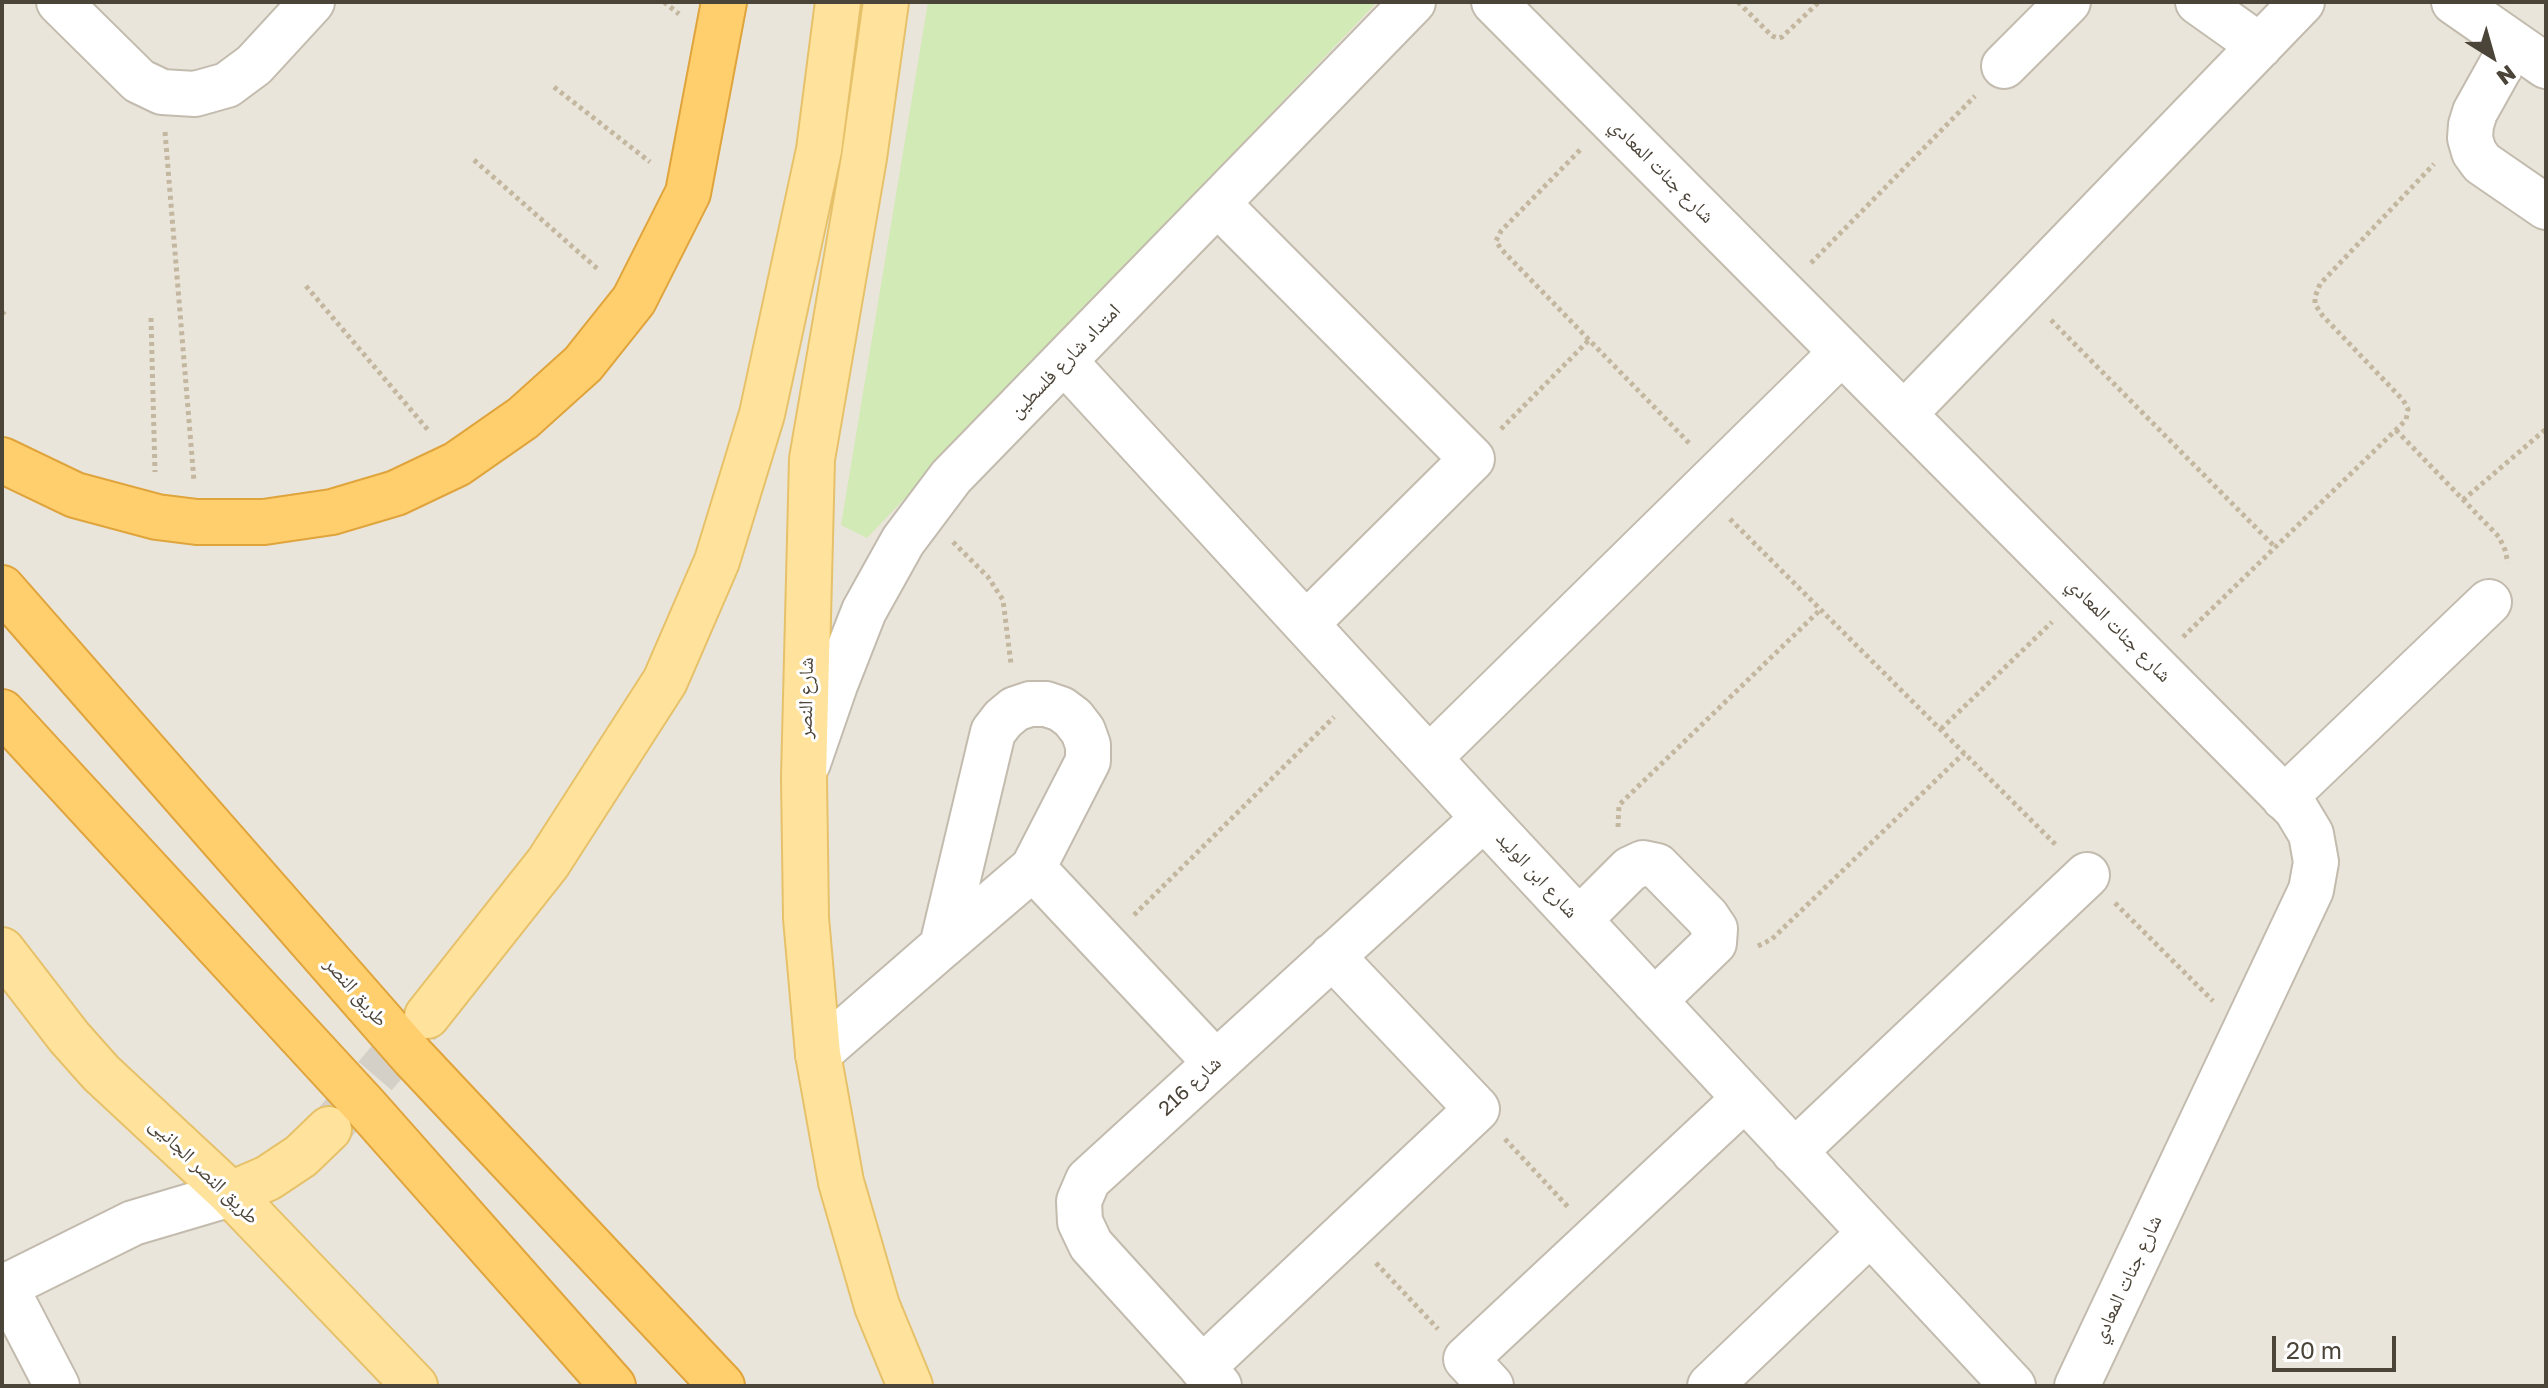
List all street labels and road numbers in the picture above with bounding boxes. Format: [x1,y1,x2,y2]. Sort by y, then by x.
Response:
street label: شارع جنات المعادي [1605,114,1719,228]
street label: امتداد شارع فلسطين [1004,299,1126,423]
street label: شارع جنات المعادي [2062,573,2176,687]
street label: شارع النصر [793,657,819,739]
street label: شارع ابن الوليد [1491,827,1583,923]
street label: طريق النصر [319,952,393,1032]
street label: شارع 216 [1154,1051,1226,1121]
street label: طريق النصر الجانيى [144,1113,264,1229]
street label: شارع جنات المعادي [2087,1211,2167,1347]

